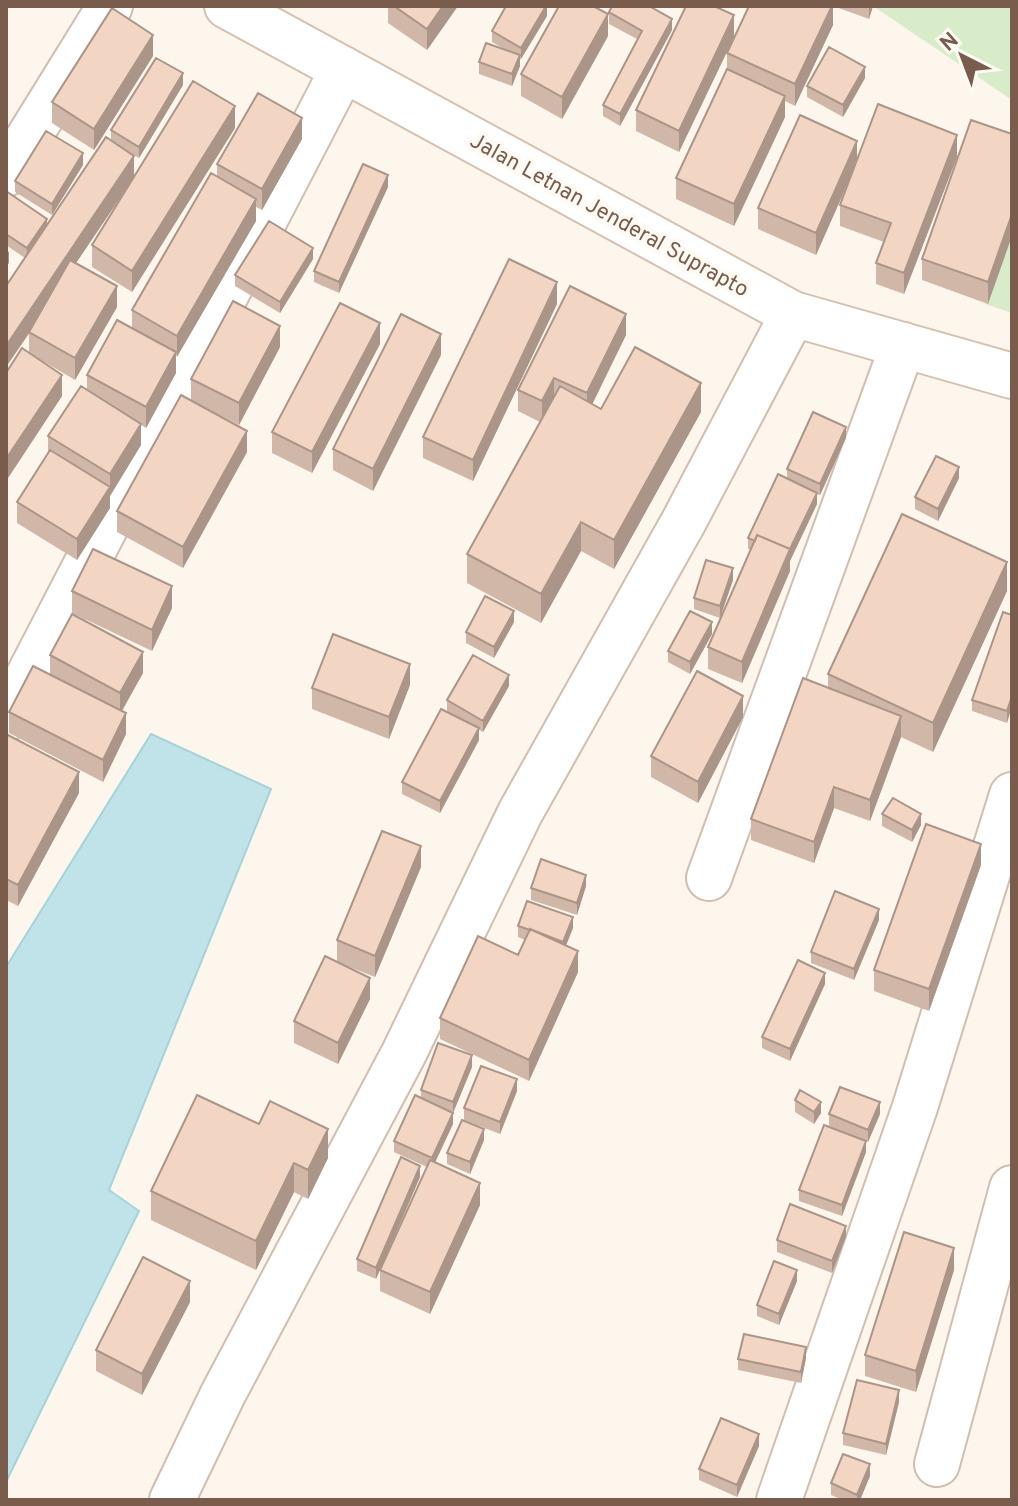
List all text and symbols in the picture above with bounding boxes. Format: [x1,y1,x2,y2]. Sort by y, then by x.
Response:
north arrow [922,16,1002,96]
text: N [935,28,965,58]
street label: Jalan Letnan Jenderal Suprapto [465,128,753,304]

